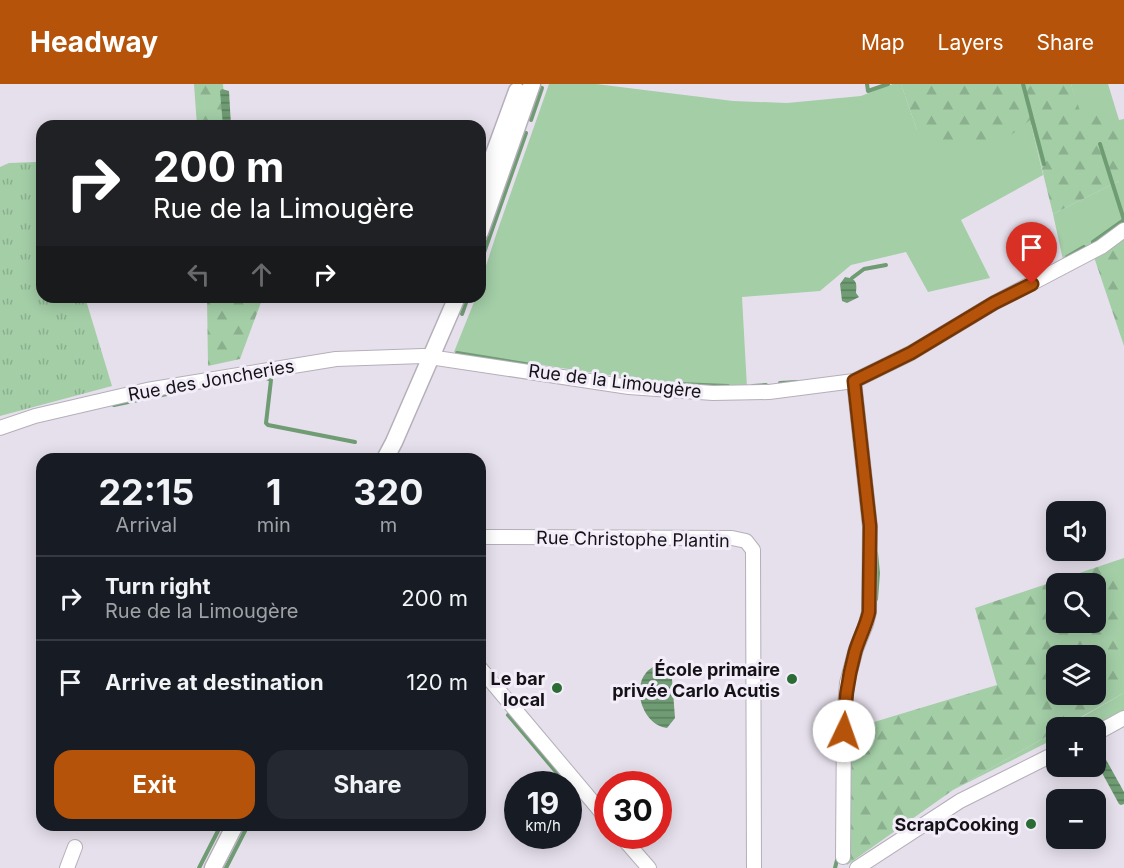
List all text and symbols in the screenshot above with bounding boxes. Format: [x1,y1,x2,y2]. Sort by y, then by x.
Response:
text: Headway [30,25,158,59]
text: Map [861,30,905,55]
text: Layers [938,30,1004,55]
text: Share [1037,30,1094,55]
text: 200 m [153,141,284,192]
icon: right [54,144,132,222]
text: Rue de la Limougère [153,192,414,225]
pin [1006,222,1057,284]
icon: arrive [1015,231,1048,264]
icon: left [182,258,215,291]
icon: ahead [245,258,278,291]
icon: right [308,258,341,291]
street label: Rue des Joncheries [126,355,296,405]
street label: Rue de la Limougère [527,360,703,402]
text: 22:15 [98,470,194,514]
text: 1 [266,470,282,514]
text: 320 [353,470,424,514]
map controls [1046,501,1106,849]
button: sound [1046,501,1106,561]
text: Arrival [116,513,177,537]
text: min [257,513,291,537]
text: m [380,513,397,537]
street label: Rue Christophe Plantin [536,527,730,551]
text: Turn right [105,573,211,599]
button: search [1046,573,1106,633]
icon: right [54,582,87,615]
text: 200 m [401,585,468,611]
text: Rue de la Limougère [105,599,299,623]
button: layers [1046,645,1106,705]
place label: École primaire privée Carlo Acutis [612,659,780,701]
icon: arrive [54,666,87,699]
place label: Le bar local [491,668,545,710]
text: Arrive at destination [105,669,324,695]
text: 120 m [406,669,468,695]
marker: École primaire privée Carlo Acutis [785,672,799,686]
marker: Le bar local [550,681,564,695]
position arrow [812,699,876,763]
button: + [1046,717,1106,777]
button: Exit [54,750,255,819]
button: Share [267,750,468,819]
speed limit sign: 30 [594,771,672,849]
text: 19 [527,785,559,821]
button: − [1046,789,1106,849]
place label: ScrapCooking [894,814,1019,835]
text: km/h [525,816,561,835]
marker: ScrapCooking [1024,817,1038,831]

